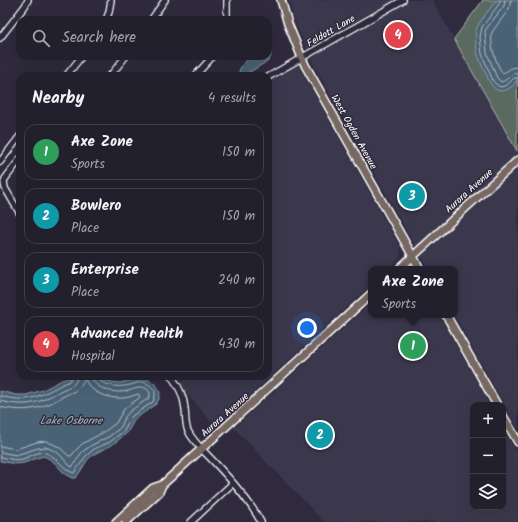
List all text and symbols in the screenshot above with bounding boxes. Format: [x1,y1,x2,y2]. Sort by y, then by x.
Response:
street label: Feldott Lane [304,10,359,51]
search box [16,16,272,60]
pin: 4 [385,20,411,50]
text: Search here [62,26,136,50]
icon: search [30,27,52,49]
text: Nearby [32,85,84,112]
text: 4 results [208,88,256,109]
street label: West Ogden Avenue [327,92,382,173]
text: Axe Zone [71,130,133,154]
text: 1 [44,142,48,163]
text: 150 m [222,142,255,163]
text: Sports [71,154,105,175]
street label: Aurora Avenue [441,165,497,217]
pin: 3 [399,181,425,211]
text: Bowlero [71,194,121,218]
text: 2 [42,206,50,227]
text: 150 m [222,206,255,227]
text: Place [71,218,99,239]
text: Enterprise [71,258,139,282]
popup [368,266,458,318]
text: 3 [42,270,50,291]
text: 240 m [218,270,255,291]
text: Axe Zone [382,270,444,294]
text: Place [71,282,99,303]
text: Sports [382,294,416,315]
your location [297,318,317,338]
text: Advanced Health [71,322,183,346]
pin: 1 [400,331,426,361]
text: 4 [42,334,50,355]
text: 430 m [218,334,255,355]
text: Hospital [71,346,115,367]
street label: Aurora Avenue [197,389,253,441]
map controls [470,402,506,510]
button: + [470,402,506,438]
water label: Lake Osborne [40,412,103,430]
pin: 2 [307,420,333,450]
button: − [470,438,506,474]
button: layers [470,474,506,510]

